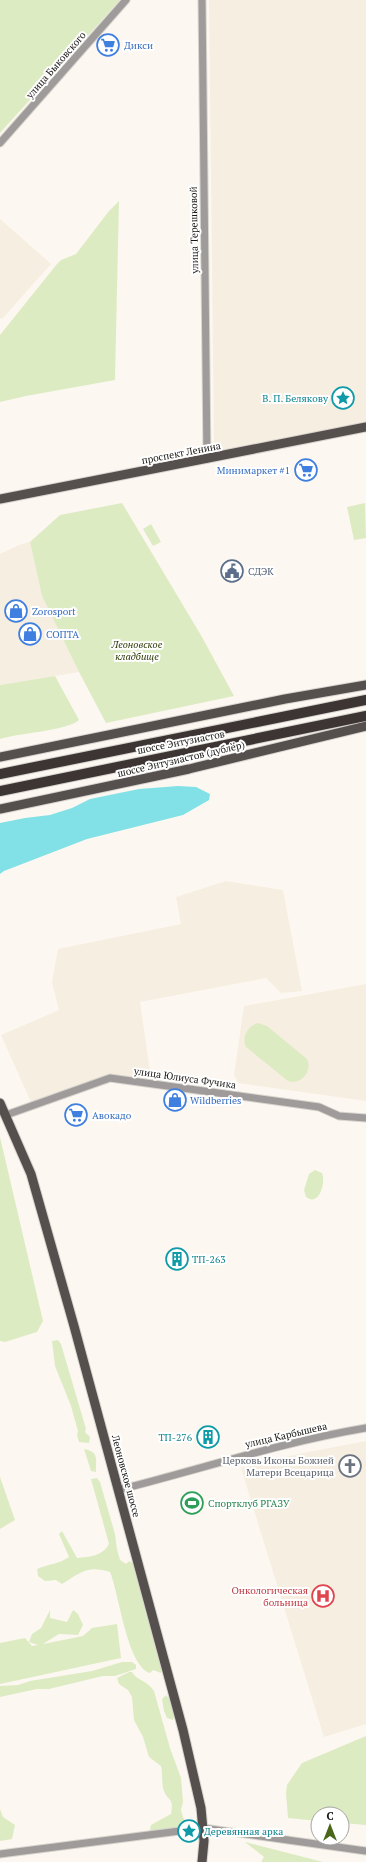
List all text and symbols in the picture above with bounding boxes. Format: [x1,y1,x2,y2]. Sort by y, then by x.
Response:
street label: улица Быковского [23,28,89,102]
supermarket icon: Дикси [95,32,121,58]
place label: Дикси [124,39,153,52]
street label: улица Терешковой [187,186,201,275]
place icon: В. П. Белякову [330,385,356,411]
place label: В. П. Белякову [262,392,329,405]
street label: проспект Ленина [140,439,222,467]
supermarket icon: Минимаркет #1 [293,457,319,483]
place label: Минимаркет #1 [217,464,290,477]
public building icon: СДЭК [219,558,245,584]
place label: СДЭК [248,565,274,578]
shop icon: Zorosport [3,598,29,624]
place label: Zorosport [32,605,76,618]
shop icon: СОПТА [17,621,43,647]
place label: СОПТА [46,628,79,641]
park label: Леоновское кладбище [111,638,163,663]
street label: шоссе Энтузиастов [136,727,226,757]
street label: шоссе Энтузиастов (дублёр) [116,738,246,780]
street label: улица Юлиуса Фучика [132,1064,237,1092]
shop icon: Wildberries [162,1087,188,1113]
place label: Wildberries [190,1094,241,1107]
supermarket icon: Авокадо [63,1102,89,1128]
place label: Авокадо [92,1109,132,1122]
building icon: ТП-263 [164,1246,190,1272]
place label: ТП-263 [192,1253,226,1266]
street label: улица Карбышева [243,1419,328,1451]
building icon: ТП-276 [195,1424,221,1450]
place label: ТП-276 [158,1431,193,1444]
street label: Леоновское шоссе [108,1432,143,1519]
church icon: Церковь Иконы Божией Матери Всецарица [337,1453,363,1479]
place label: Церковь Иконы Божией Матери Всецарица [222,1454,334,1479]
sports icon: Спортклуб РГАЗУ [179,1490,205,1516]
place label: Спортклуб РГАЗУ [208,1497,290,1510]
hospital icon: Онкологическая больница [310,1583,336,1609]
place label: Онкологическая больница [231,1584,308,1609]
north arrow [310,1806,350,1846]
text: С [326,1809,334,1823]
place icon: Деревянная арка [176,1818,202,1844]
place label: Деревянная арка [204,1825,283,1838]

